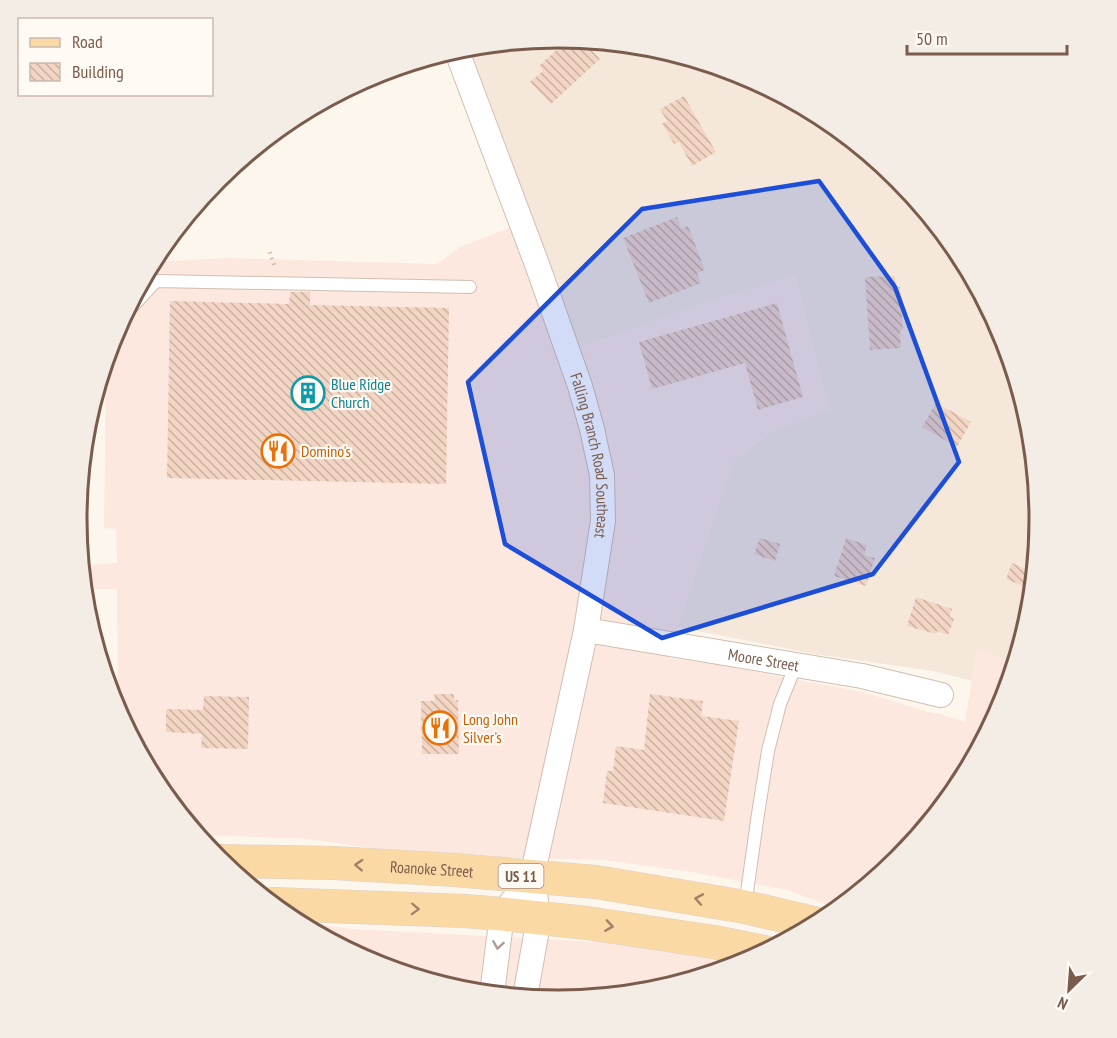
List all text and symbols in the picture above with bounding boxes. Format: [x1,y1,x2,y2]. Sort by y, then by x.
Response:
legend [18,18,213,96]
scale bar [907,18,1068,56]
text: 50 m [916,27,948,50]
text: Road [72,30,103,53]
text: Building [72,60,124,83]
street label: Falling Branch Road Southeast [566,370,613,540]
place label: Blue Ridge Church [331,374,391,412]
building icon: Blue Ridge Church [290,375,326,411]
restaurant icon: Domino's [260,433,296,469]
place label: Domino's [301,441,351,461]
street label: Moore Street [727,644,801,675]
place label: Long John Silver's [463,709,518,747]
restaurant icon: Long John Silver's [422,710,458,746]
street label: Roanoke Street [390,856,475,882]
one-way arrow [354,858,363,871]
road number: US 11 [498,864,544,888]
one-way arrow [694,893,704,906]
one-way arrow [410,903,419,915]
one-way arrow [604,920,614,932]
one-way arrow [492,940,504,950]
north arrow [1039,960,1099,1020]
text: N [1055,993,1071,1014]

